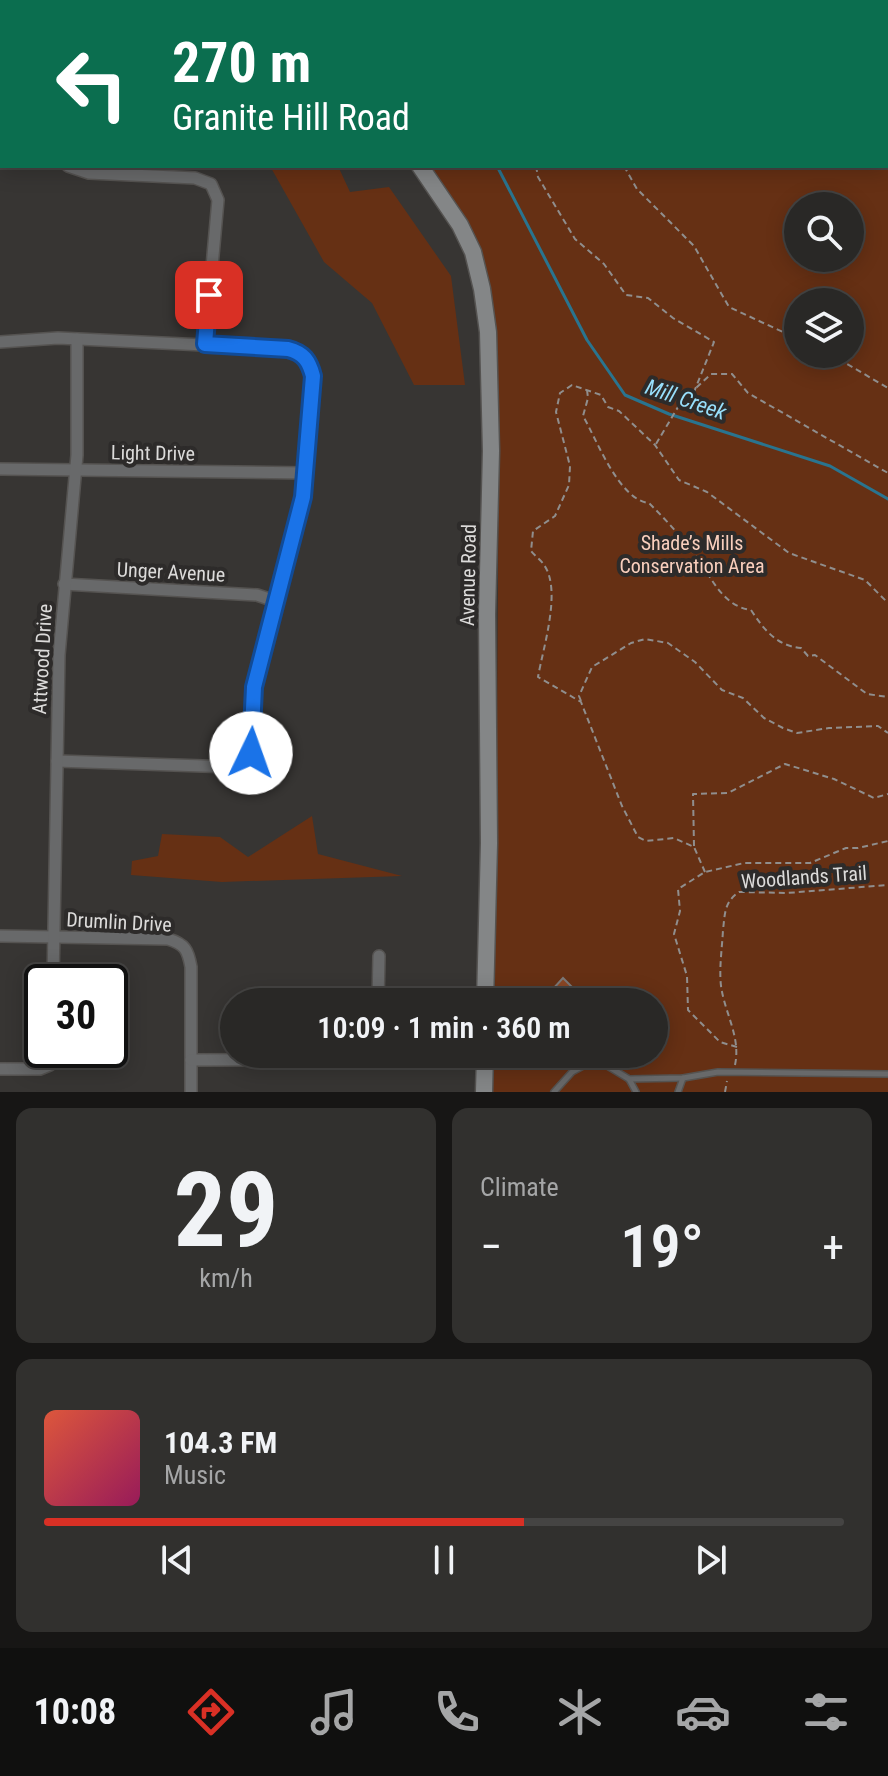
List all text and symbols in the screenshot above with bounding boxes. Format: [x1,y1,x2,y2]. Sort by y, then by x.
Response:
text: 270 m [172,30,311,96]
icon: left [40,32,144,136]
text: Granite Hill Road [172,97,410,139]
map controls [784,192,864,368]
button: search [784,192,864,272]
pin [175,261,243,329]
icon: arrive [187,273,231,317]
button: layers [784,288,864,368]
water label: Mill Creek [642,374,730,425]
street label: Light Drive [111,440,195,466]
street label: Avenue Road [455,524,481,626]
park label: Shade’s Mills Conservation Area [619,531,765,578]
street label: Unger Avenue [116,557,226,587]
street label: Attwood Drive [27,603,57,715]
position arrow [209,711,293,795]
street label: Woodlands Trail [740,861,868,893]
street label: Drumlin Drive [66,907,172,937]
speed limit sign: 30 [24,964,128,1068]
text: 10:09 · 1 min · 360 m [317,1010,571,1045]
text: 29 [173,1150,279,1271]
text: Climate [480,1172,559,1202]
text: 19° [620,1211,704,1282]
text: − [480,1221,502,1273]
text: + [822,1221,844,1273]
text: km/h [199,1263,253,1293]
text: 104.3 FM [164,1425,277,1460]
text: Music [164,1460,226,1490]
icon: previous [155,1538,199,1582]
icon: pause [422,1538,466,1582]
icon: next [689,1538,733,1582]
icon: directions [183,1684,239,1740]
icon: music [306,1684,362,1740]
icon: phone [429,1684,485,1740]
icon: climate [552,1684,608,1740]
icon: car [675,1684,731,1740]
icon: filters [798,1684,854,1740]
text: 10:08 [34,1691,116,1733]

